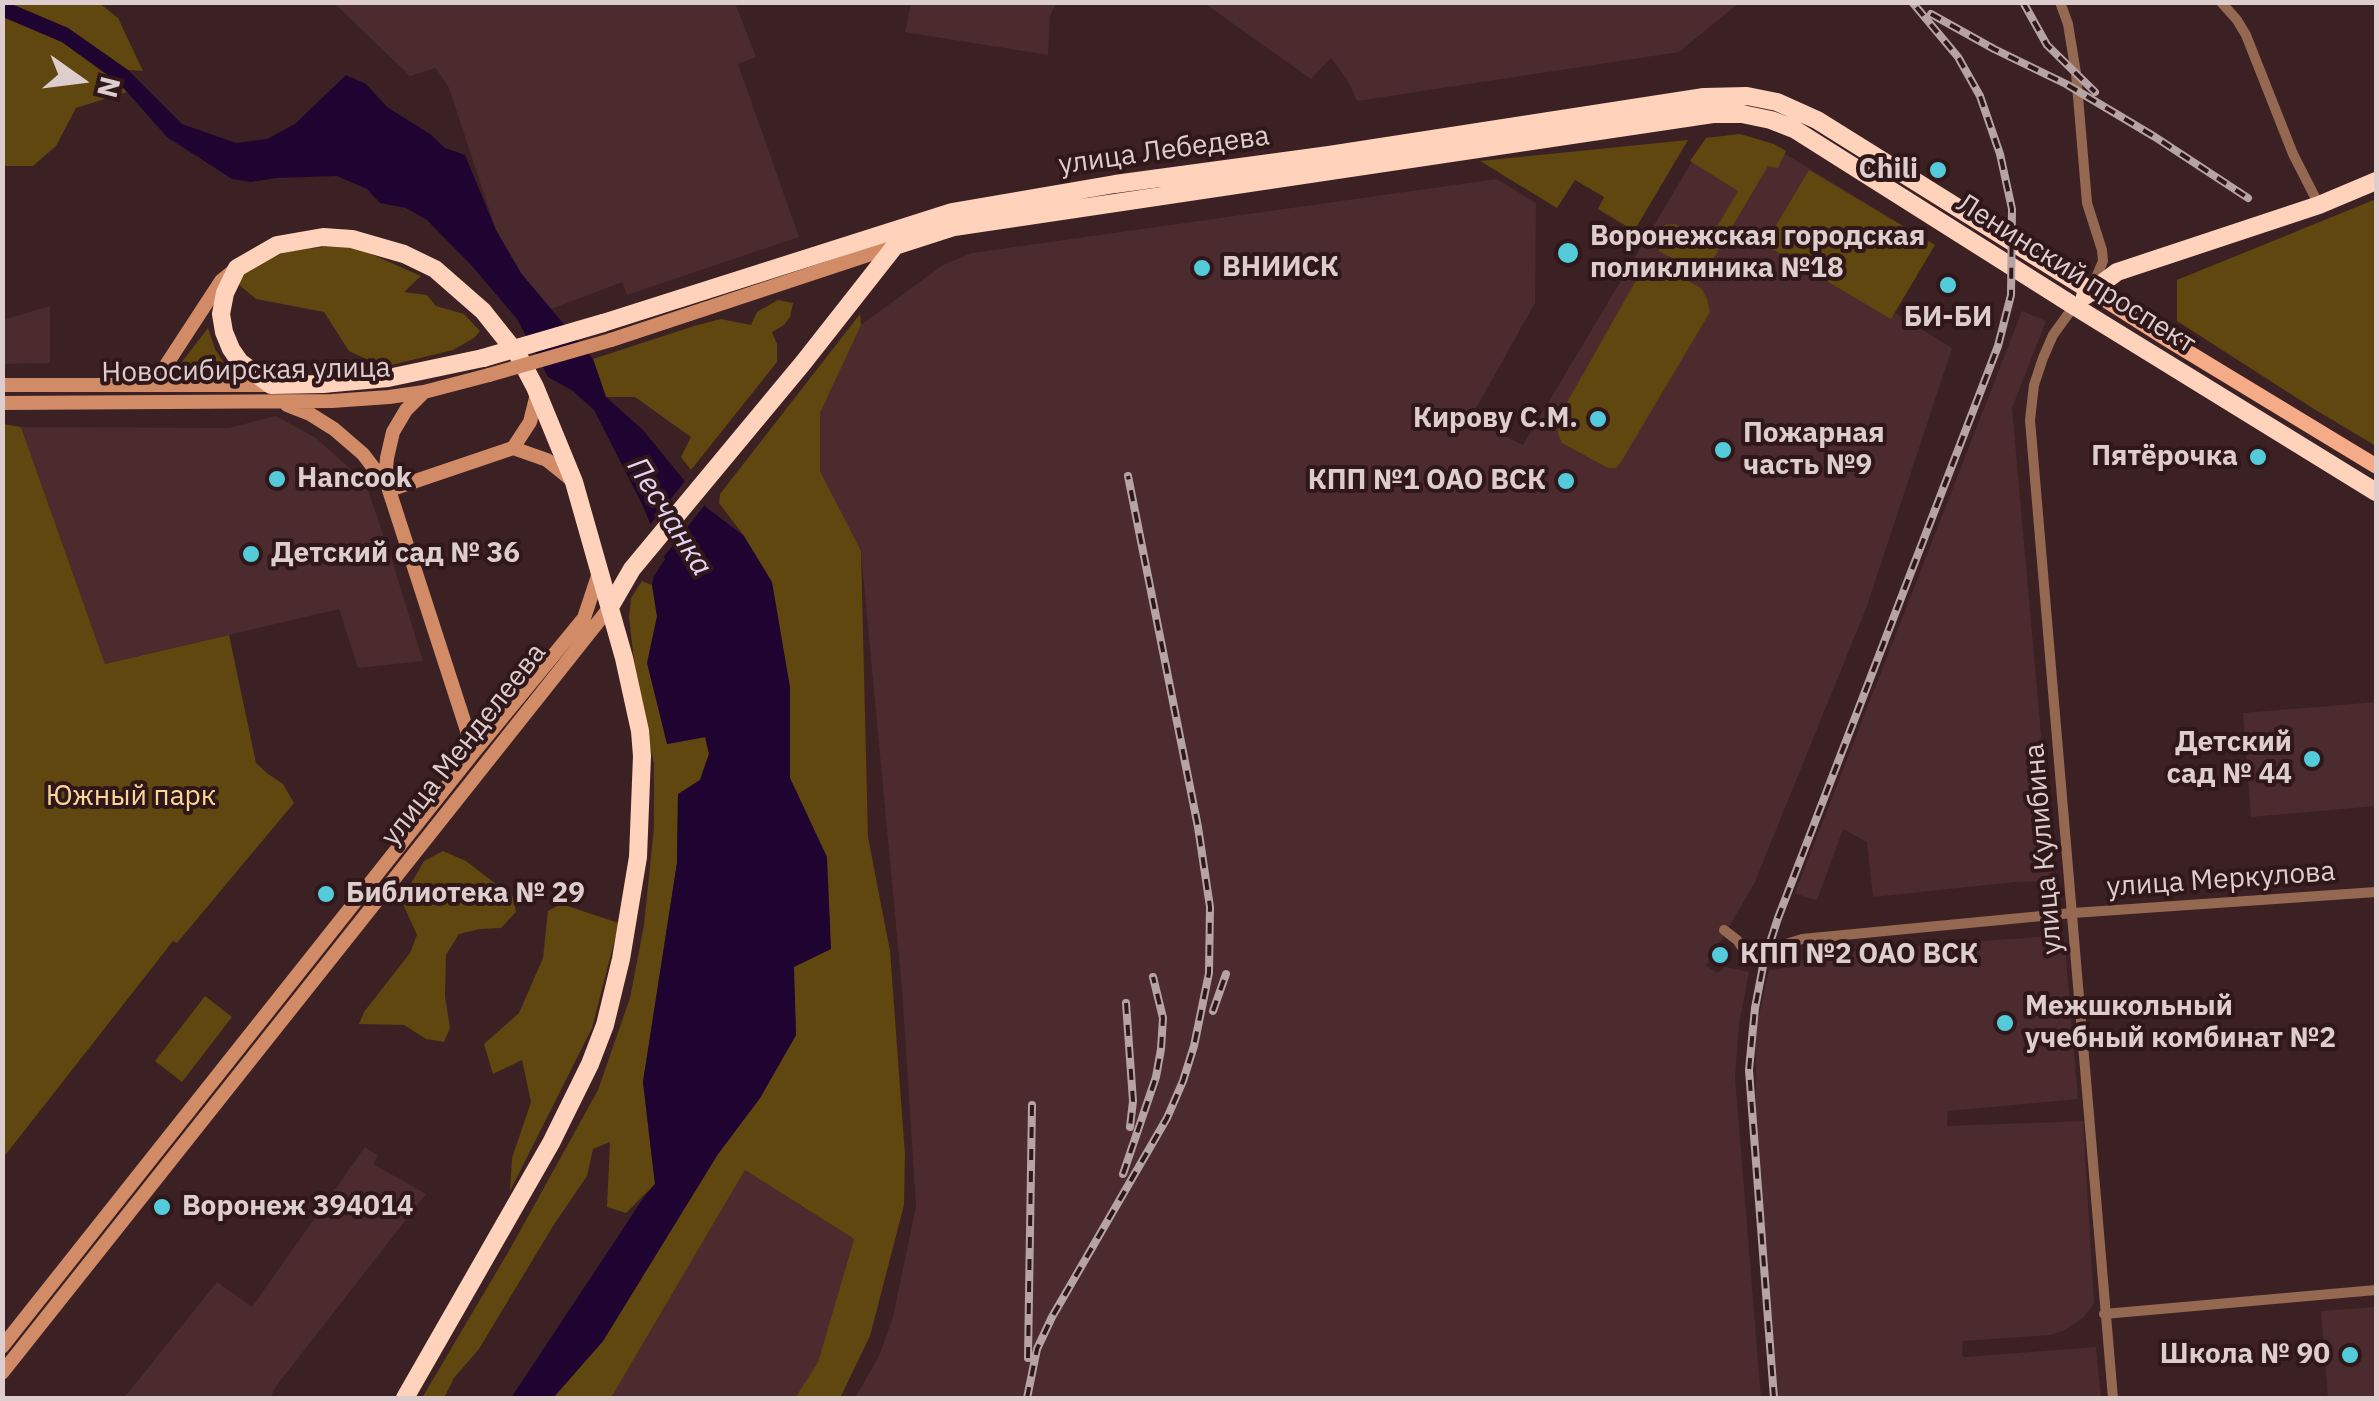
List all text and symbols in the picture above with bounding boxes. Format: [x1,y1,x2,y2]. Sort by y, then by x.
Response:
north arrow [30,30,130,130]
text: N [89,73,130,102]
street label: улица Лебедева [1056,120,1272,182]
place label: Chili [1859,153,1918,187]
marker: Chili [1927,159,1949,181]
street label: Ленинский проспект [1950,187,2202,361]
place label: Воронежская городская поликлиника №18 [1590,220,1925,286]
marker: Воронежская городская поликлиника №18 [1555,240,1581,266]
place label: ВНИИСК [1222,251,1339,285]
marker: ВНИИСК [1191,257,1213,279]
marker: БИ-БИ [1937,274,1959,296]
place label: БИ-БИ [1904,301,1992,335]
street label: Новосибирская улица [101,352,391,390]
place label: Кирову С.М. [1413,402,1578,436]
marker: Кирову С.М. [1587,408,1609,430]
place label: Пожарная часть №9 [1743,417,1885,483]
marker: Пожарная часть №9 [1712,439,1734,461]
place label: Пятёрочка [2091,440,2238,474]
marker: Пятёрочка [2247,446,2269,468]
water label: Песчанка [619,451,719,583]
place label: Hancook [297,462,412,496]
place label: КПП №1 ОАО ВСК [1308,464,1546,498]
marker: Hancook [266,468,288,490]
marker: КПП №1 ОАО ВСК [1555,470,1577,492]
place label: Детский сад № 36 [271,537,520,571]
marker: Детский сад № 36 [240,543,262,565]
street label: улица Менделеева [374,637,554,853]
place label: Детский сад № 44 [2167,726,2292,792]
street label: улица Кулибина [2018,742,2070,956]
marker: Детский сад № 44 [2301,748,2323,770]
park label: Южный парк [46,780,216,814]
street label: улица Меркулова [2105,855,2337,905]
place label: Библиотека № 29 [346,877,585,911]
marker: Библиотека № 29 [315,883,337,905]
place label: КПП №2 ОАО ВСК [1740,938,1978,972]
marker: КПП №2 ОАО ВСК [1709,944,1731,966]
place label: Межшкольный учебный комбинат №2 [2025,990,2336,1056]
marker: Межшкольный учебный комбинат №2 [1994,1012,2016,1034]
place label: Воронеж 394014 [182,1190,413,1224]
marker: Воронеж 394014 [151,1196,173,1218]
place label: Школа № 90 [2160,1338,2330,1372]
marker: Школа № 90 [2339,1344,2361,1366]

